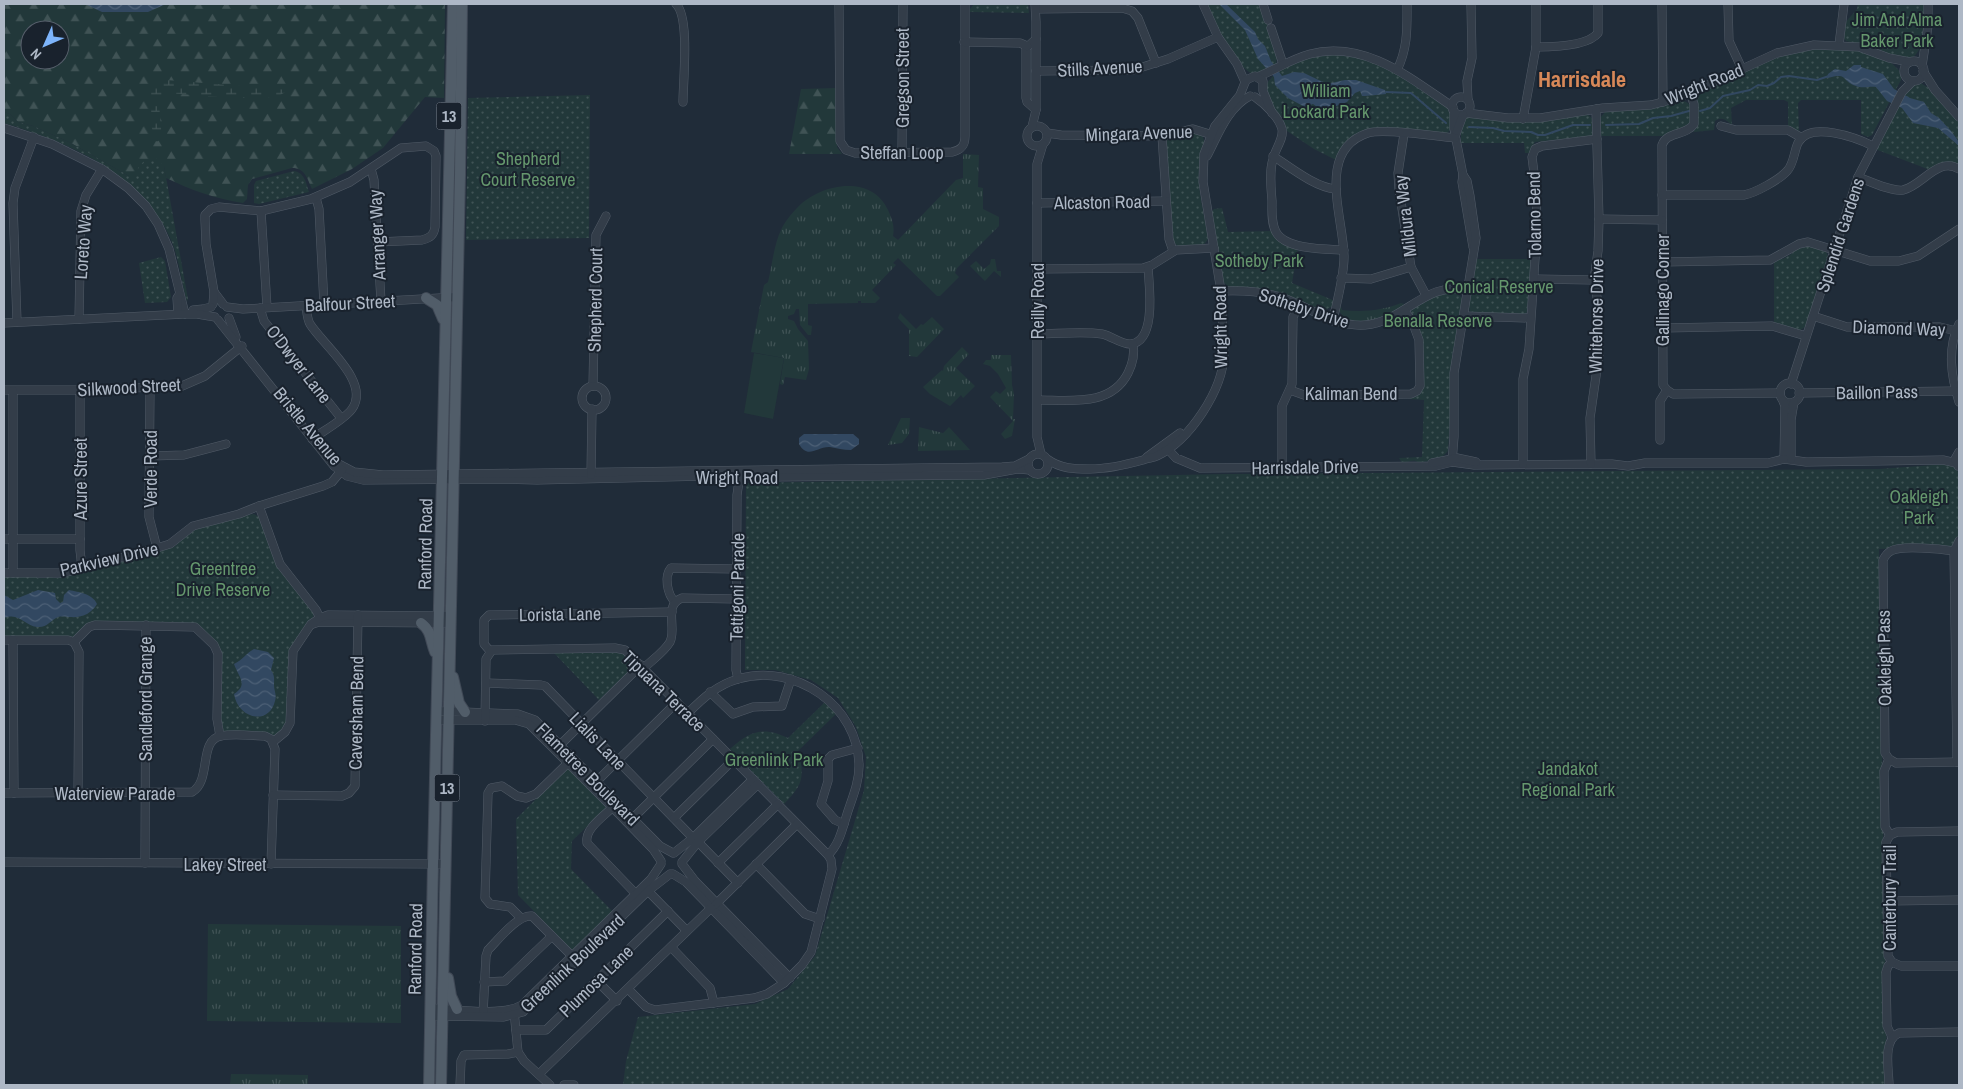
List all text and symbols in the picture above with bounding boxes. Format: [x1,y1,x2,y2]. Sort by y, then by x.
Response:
park label: Jim And Alma Baker Park [1852,7,1942,53]
north arrow [20,20,70,70]
street label: Gregson Street [890,28,915,128]
text: N [27,45,45,63]
street label: Stills Avenue [1057,53,1143,83]
street label: Wright Road [1661,57,1747,111]
district label: Harrisdale [1538,64,1626,94]
park label: William Lockard Park [1283,78,1370,124]
road number: 13 [436,102,462,130]
street label: Mingara Avenue [1085,119,1193,147]
street label: Steffan Loop [860,140,944,165]
park label: Shepherd Court Reserve [480,146,576,192]
street label: Tolarno Bend [1521,171,1547,259]
street label: Mildura Way [1388,173,1422,258]
street label: Splendid Gardens [1810,175,1870,295]
street label: Arranger Way [362,189,392,282]
street label: Alcaston Road [1053,189,1150,215]
street label: Loreto Way [68,203,98,280]
street label: Gallinago Corner [1650,234,1675,346]
street label: Shepherd Court [582,248,608,352]
park label: Sotheby Park [1215,248,1304,273]
street label: Whitehorse Drive [1582,258,1610,374]
street label: Reilly Road [1025,263,1050,339]
park label: Conical Reserve [1444,274,1554,299]
street label: Sotheby Drive [1256,282,1352,334]
street label: Wright Road [1207,285,1233,369]
street label: Balfour Street [304,288,396,318]
park label: Benalla Reserve [1384,308,1492,333]
street label: Diamond Way [1852,314,1947,342]
street label: O'Dwyer Lane [261,320,337,408]
street label: Silkwood Street [77,372,181,402]
street label: Baillon Pass [1836,379,1918,405]
street label: Kaliman Bend [1305,381,1397,406]
street label: Bristle Avenue [268,382,348,470]
street label: Verde Road [138,430,163,508]
street label: Azure Street [68,438,93,521]
street label: Harrisdale Drive [1251,454,1359,480]
street label: Wright Road [696,465,778,490]
park label: Oakleigh Park [1889,484,1949,530]
street label: Ranford Road [412,498,438,590]
street label: Tettigoni Parade [724,533,750,641]
street label: Parkview Drive [57,536,161,582]
park label: Greentree Drive Reserve [176,556,270,602]
street label: Lorista Lane [519,601,601,627]
street label: Oakleigh Pass [1871,610,1897,706]
street label: Sandleford Grange [133,637,158,761]
street label: Tipuana Terrace [617,645,711,737]
street label: Caversham Bend [343,656,369,770]
street label: Lialis Lane [564,706,632,776]
street label: Flametree Boulevard [531,717,645,831]
park label: Greenlink Park [725,747,824,772]
park label: Jandakot Regional Park [1521,756,1615,802]
road number: 13 [434,774,460,801]
street label: Waterview Parade [55,781,175,806]
street label: Canterbury Trail [1877,845,1902,951]
street label: Lakey Street [184,852,266,877]
street label: Ranford Road [402,903,428,995]
street label: Greenlink Boulevard [514,908,630,1018]
street label: Plumosa Lane [553,939,639,1023]

